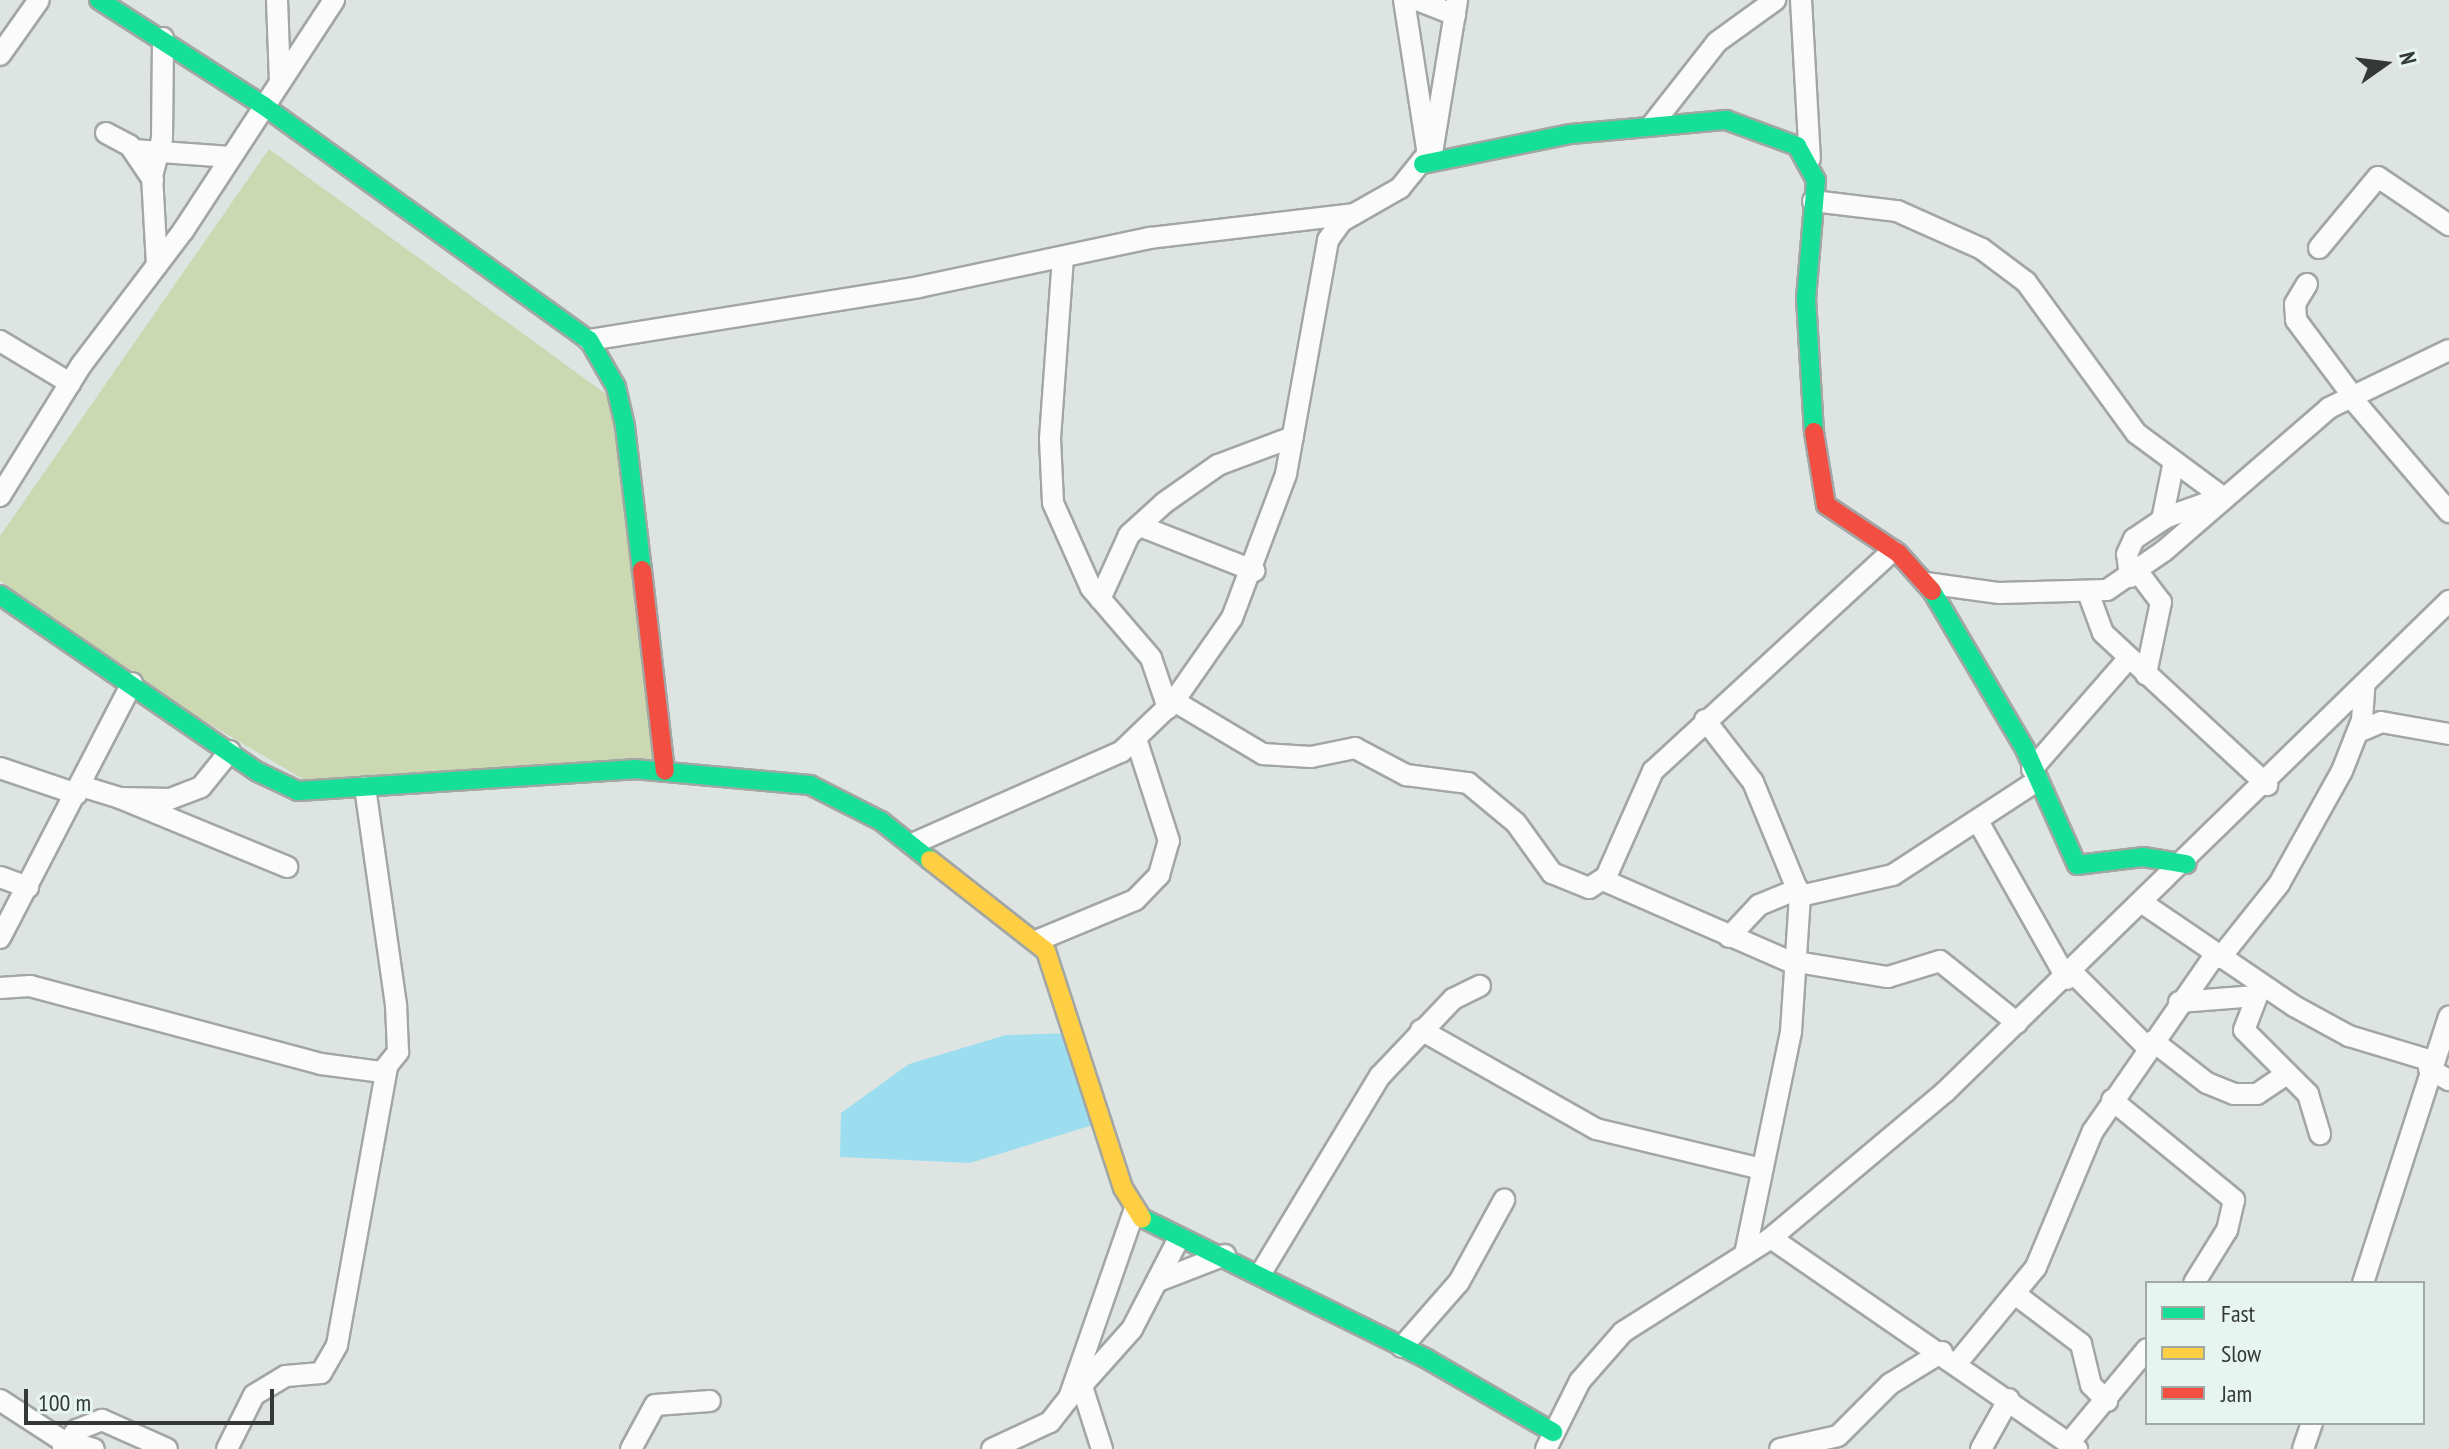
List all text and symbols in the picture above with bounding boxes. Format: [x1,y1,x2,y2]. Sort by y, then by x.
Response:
north arrow [2345,24,2425,104]
text: N [2393,49,2423,67]
legend [2145,1281,2425,1425]
text: Fast [2221,1298,2255,1329]
text: Slow [2221,1338,2261,1369]
scale bar [28,1373,278,1423]
text: Jam [2221,1378,2252,1409]
text: 100 m [38,1387,91,1418]

